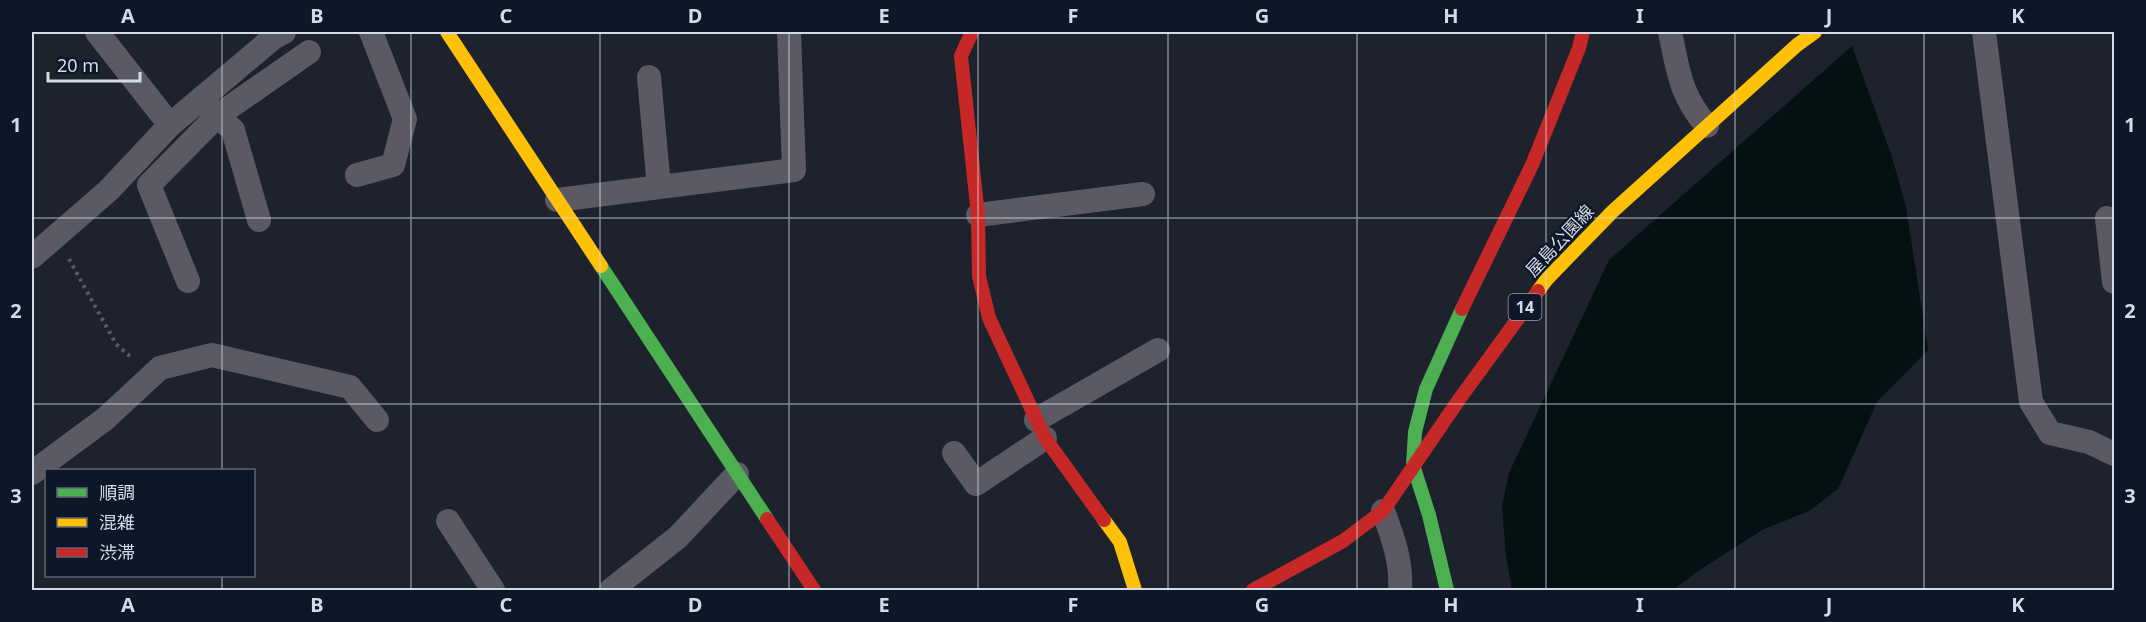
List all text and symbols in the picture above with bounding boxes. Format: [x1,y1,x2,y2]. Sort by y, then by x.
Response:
text: A [121,2,135,29]
text: B [310,2,324,29]
text: C [500,2,513,29]
text: D [688,2,702,29]
text: E [878,2,890,29]
text: F [1068,2,1078,29]
text: G [1255,2,1269,29]
text: H [1443,2,1459,29]
text: I [1636,2,1644,29]
text: J [1824,2,1832,29]
text: K [2011,2,2025,29]
scale bar [48,45,140,83]
text: 20 m [57,53,99,77]
text: 1 [10,111,22,138]
text: 1 [2124,111,2136,138]
street label: 屋島公園線 [1520,199,1599,281]
road number: 14 [1508,294,1541,320]
text: 2 [10,297,22,324]
text: 2 [2124,297,2136,324]
legend [45,469,255,577]
text: 順調 [99,480,135,504]
text: 3 [10,482,22,509]
text: 3 [2124,482,2136,509]
text: 混雑 [99,510,135,534]
text: 渋滞 [99,540,135,564]
text: A [121,591,135,618]
text: B [310,591,324,618]
text: C [500,591,513,618]
text: D [688,591,702,618]
text: E [878,591,890,618]
text: F [1068,591,1078,618]
text: G [1255,591,1269,618]
text: H [1443,591,1459,618]
text: I [1636,591,1644,618]
text: J [1824,591,1832,618]
text: K [2011,591,2025,618]

